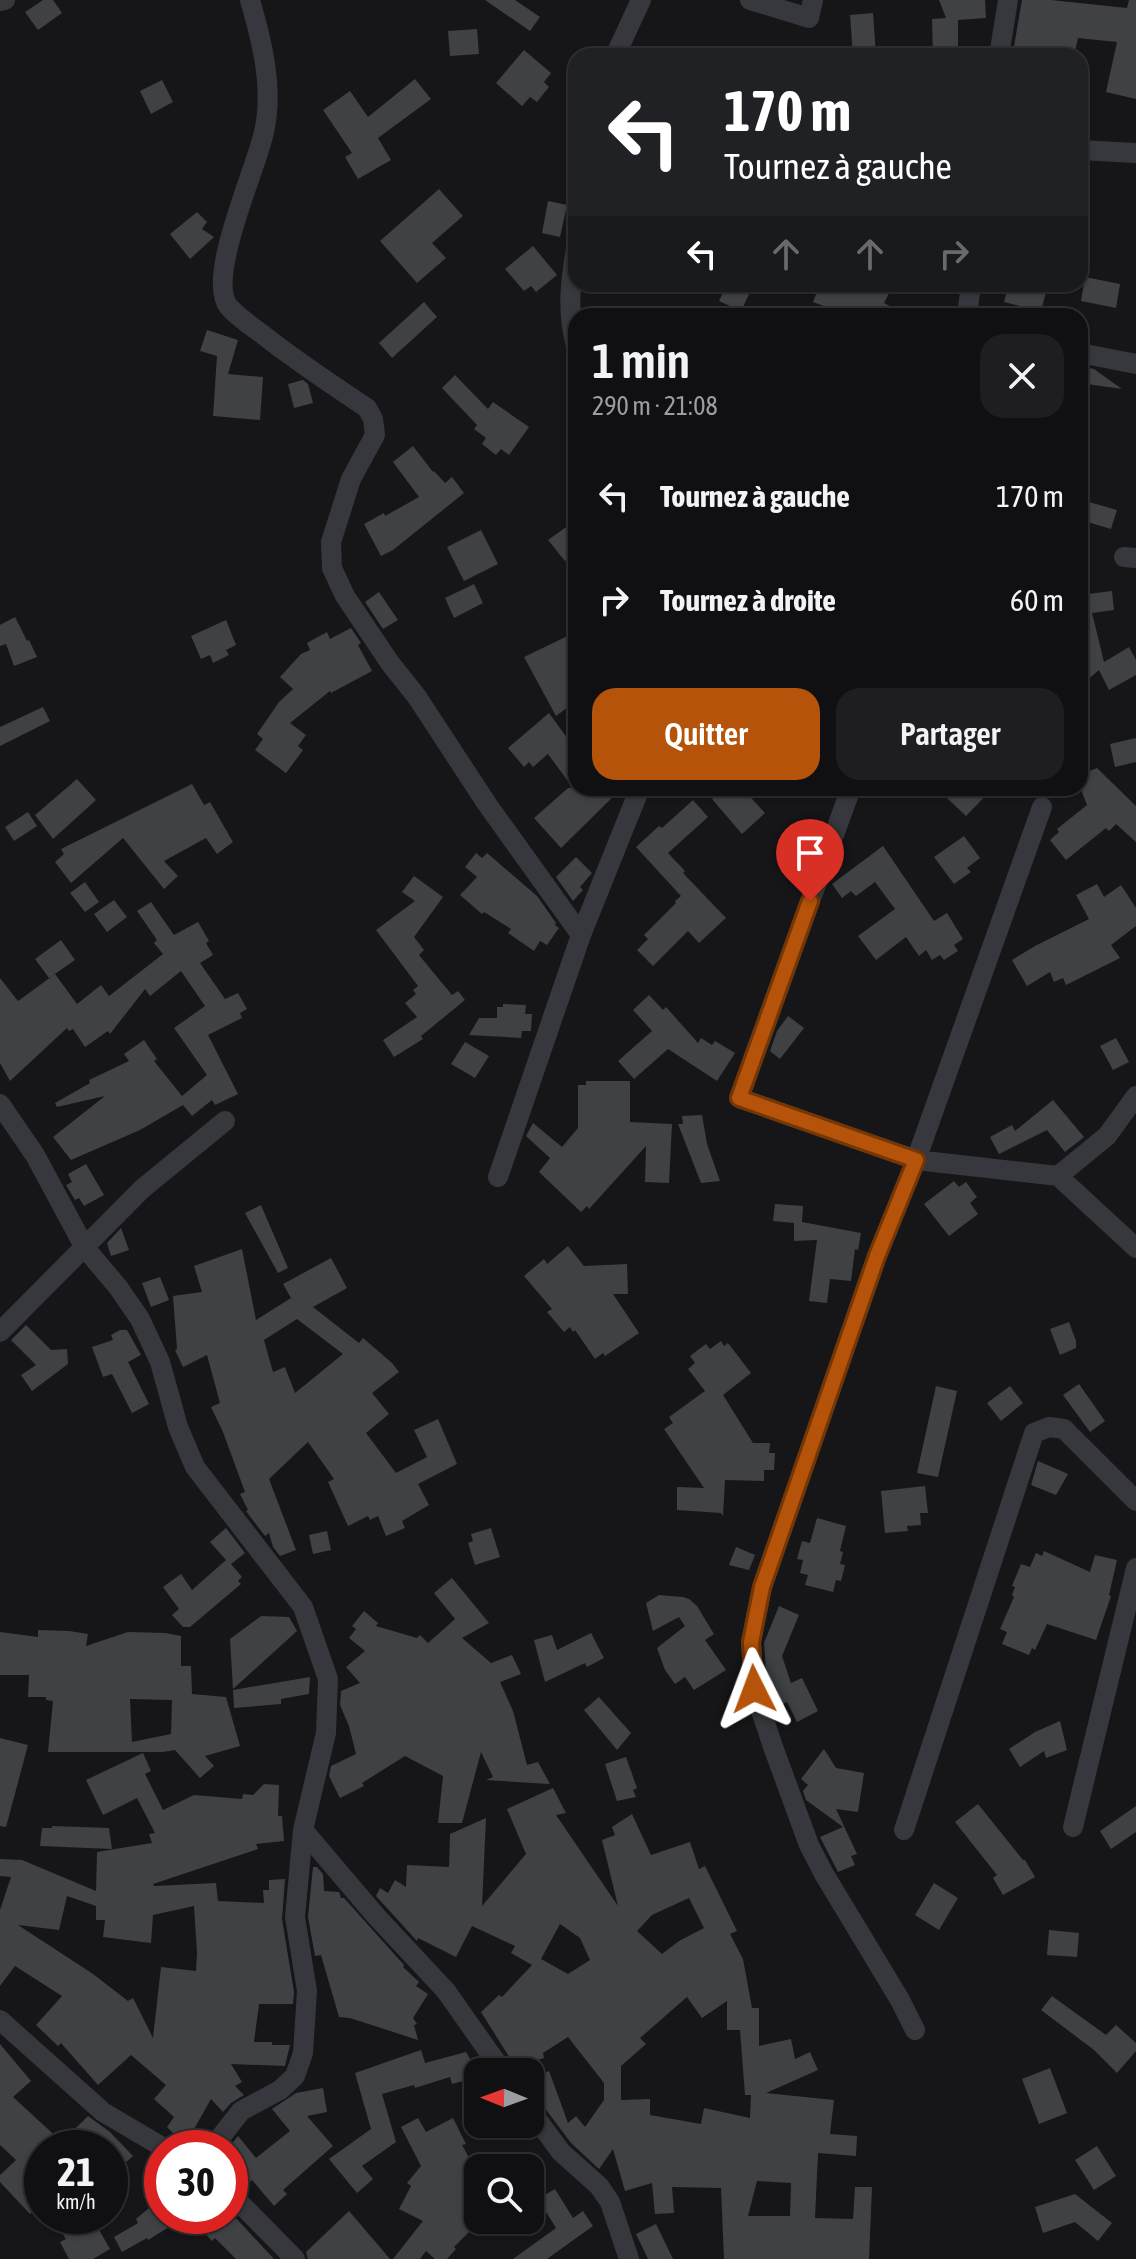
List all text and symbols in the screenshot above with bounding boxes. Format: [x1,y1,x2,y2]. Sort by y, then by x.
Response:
text: 170 m [724,79,851,143]
icon: left [592,80,696,184]
text: Tournez à gauche [724,145,952,187]
icon: left [680,232,724,276]
icon: ahead [764,232,808,276]
icon: ahead [848,232,892,276]
icon: right [932,232,976,276]
text: 1 min [592,333,690,388]
button: close [980,334,1064,418]
text: 290 m · 21:08 [592,391,718,421]
icon: left [592,474,636,518]
text: Tournez à gauche [660,479,850,513]
text: 170 m [996,479,1064,513]
icon: right [592,578,636,622]
text: Tournez à droite [660,583,836,617]
text: 60 m [1010,583,1064,617]
button: Quitter [592,688,820,780]
button: Partager [836,688,1064,780]
pin [776,819,844,901]
icon: arrive [788,831,832,875]
position arrow [712,1647,796,1731]
north arrow [464,2058,544,2138]
map controls [464,2058,544,2234]
speed limit sign: 30 [144,2130,248,2234]
text: 21 [57,2149,95,2194]
button: search [464,2154,544,2234]
text: km/h [56,2190,96,2213]

